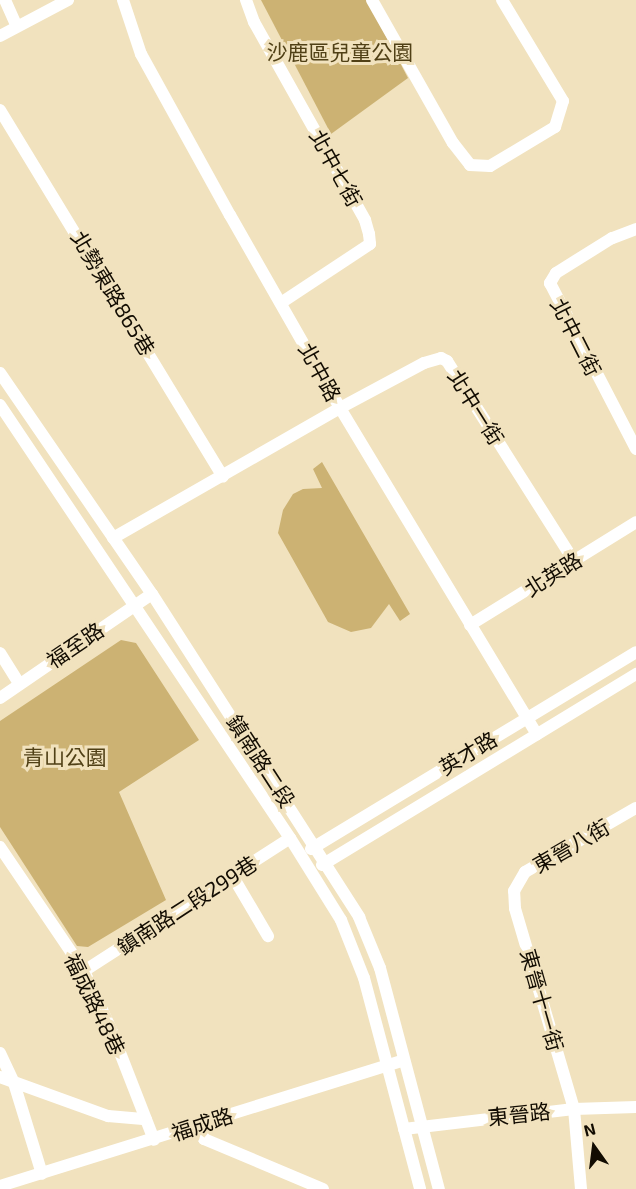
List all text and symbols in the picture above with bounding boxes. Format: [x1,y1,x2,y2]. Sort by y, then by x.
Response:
park label: 沙鹿區兒童公園 [267,39,413,65]
street label: 北中七街 [305,125,367,211]
street label: 北勢東路865巷 [66,226,160,360]
street label: 北中二街 [546,294,606,380]
street label: 北中路 [294,338,346,406]
street label: 北中一街 [443,365,509,449]
street label: 北英路 [520,547,586,601]
street label: 福至路 [42,617,108,673]
street label: 鎮南路二段 [222,710,300,812]
street label: 英才路 [435,726,501,780]
park label: 青山公園 [23,744,107,770]
street label: 東晉八街 [528,814,614,878]
street label: 鎮南路二段299巷 [112,850,262,960]
street label: 東晉十一街 [515,946,569,1054]
street label: 福成路48巷 [60,949,130,1059]
street label: 東晉路 [486,1098,552,1130]
street label: 福成路 [168,1102,236,1146]
north arrow [564,1117,624,1177]
text: N [582,1118,597,1140]

